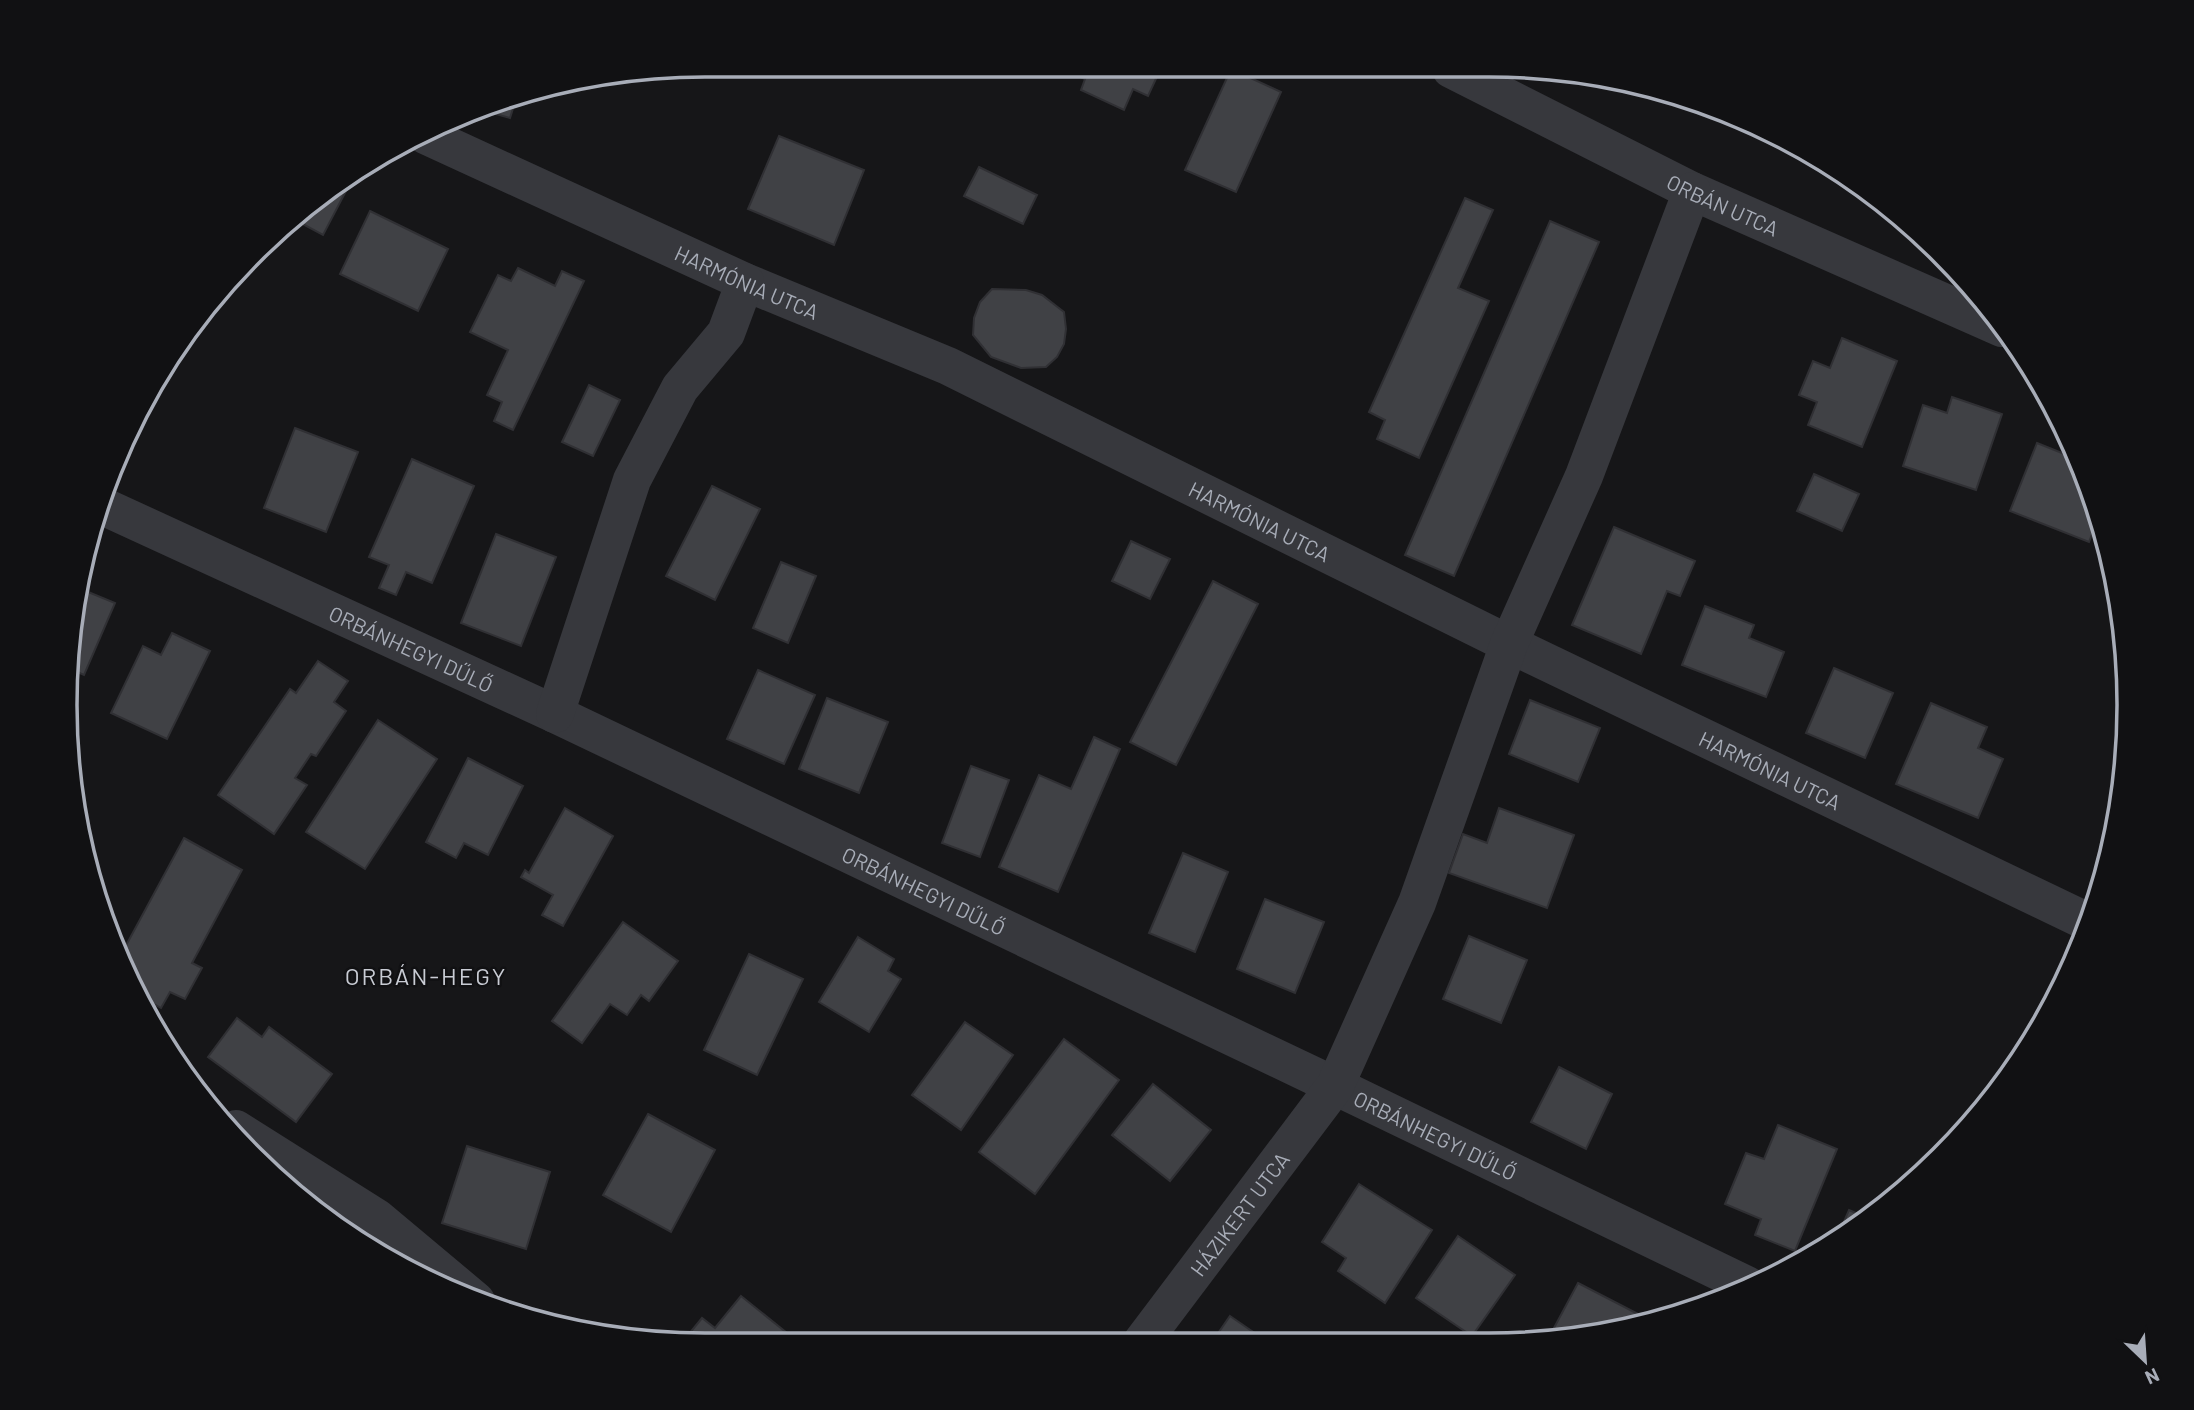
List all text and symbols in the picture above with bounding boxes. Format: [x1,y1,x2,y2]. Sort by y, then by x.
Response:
street label: ORBÁN UTCA [1663,168,1783,240]
street label: HARMÓNIA UTCA [671,239,823,324]
street label: HARMÓNIA UTCA [1185,475,1335,566]
street label: ORBÁNHEGYI DŰLŐ [325,600,497,697]
street label: HARMÓNIA UTCA [1696,725,1846,814]
street label: ORBÁNHEGYI DŰLŐ [839,841,1010,940]
district label: ORBÁN-HEGY [345,961,507,990]
street label: ORBÁNHEGYI DŰLŐ [1350,1085,1521,1185]
street label: HÁZIKERT UTCA [1184,1146,1294,1280]
north arrow [2110,1326,2180,1396]
text: N [2142,1364,2163,1390]

